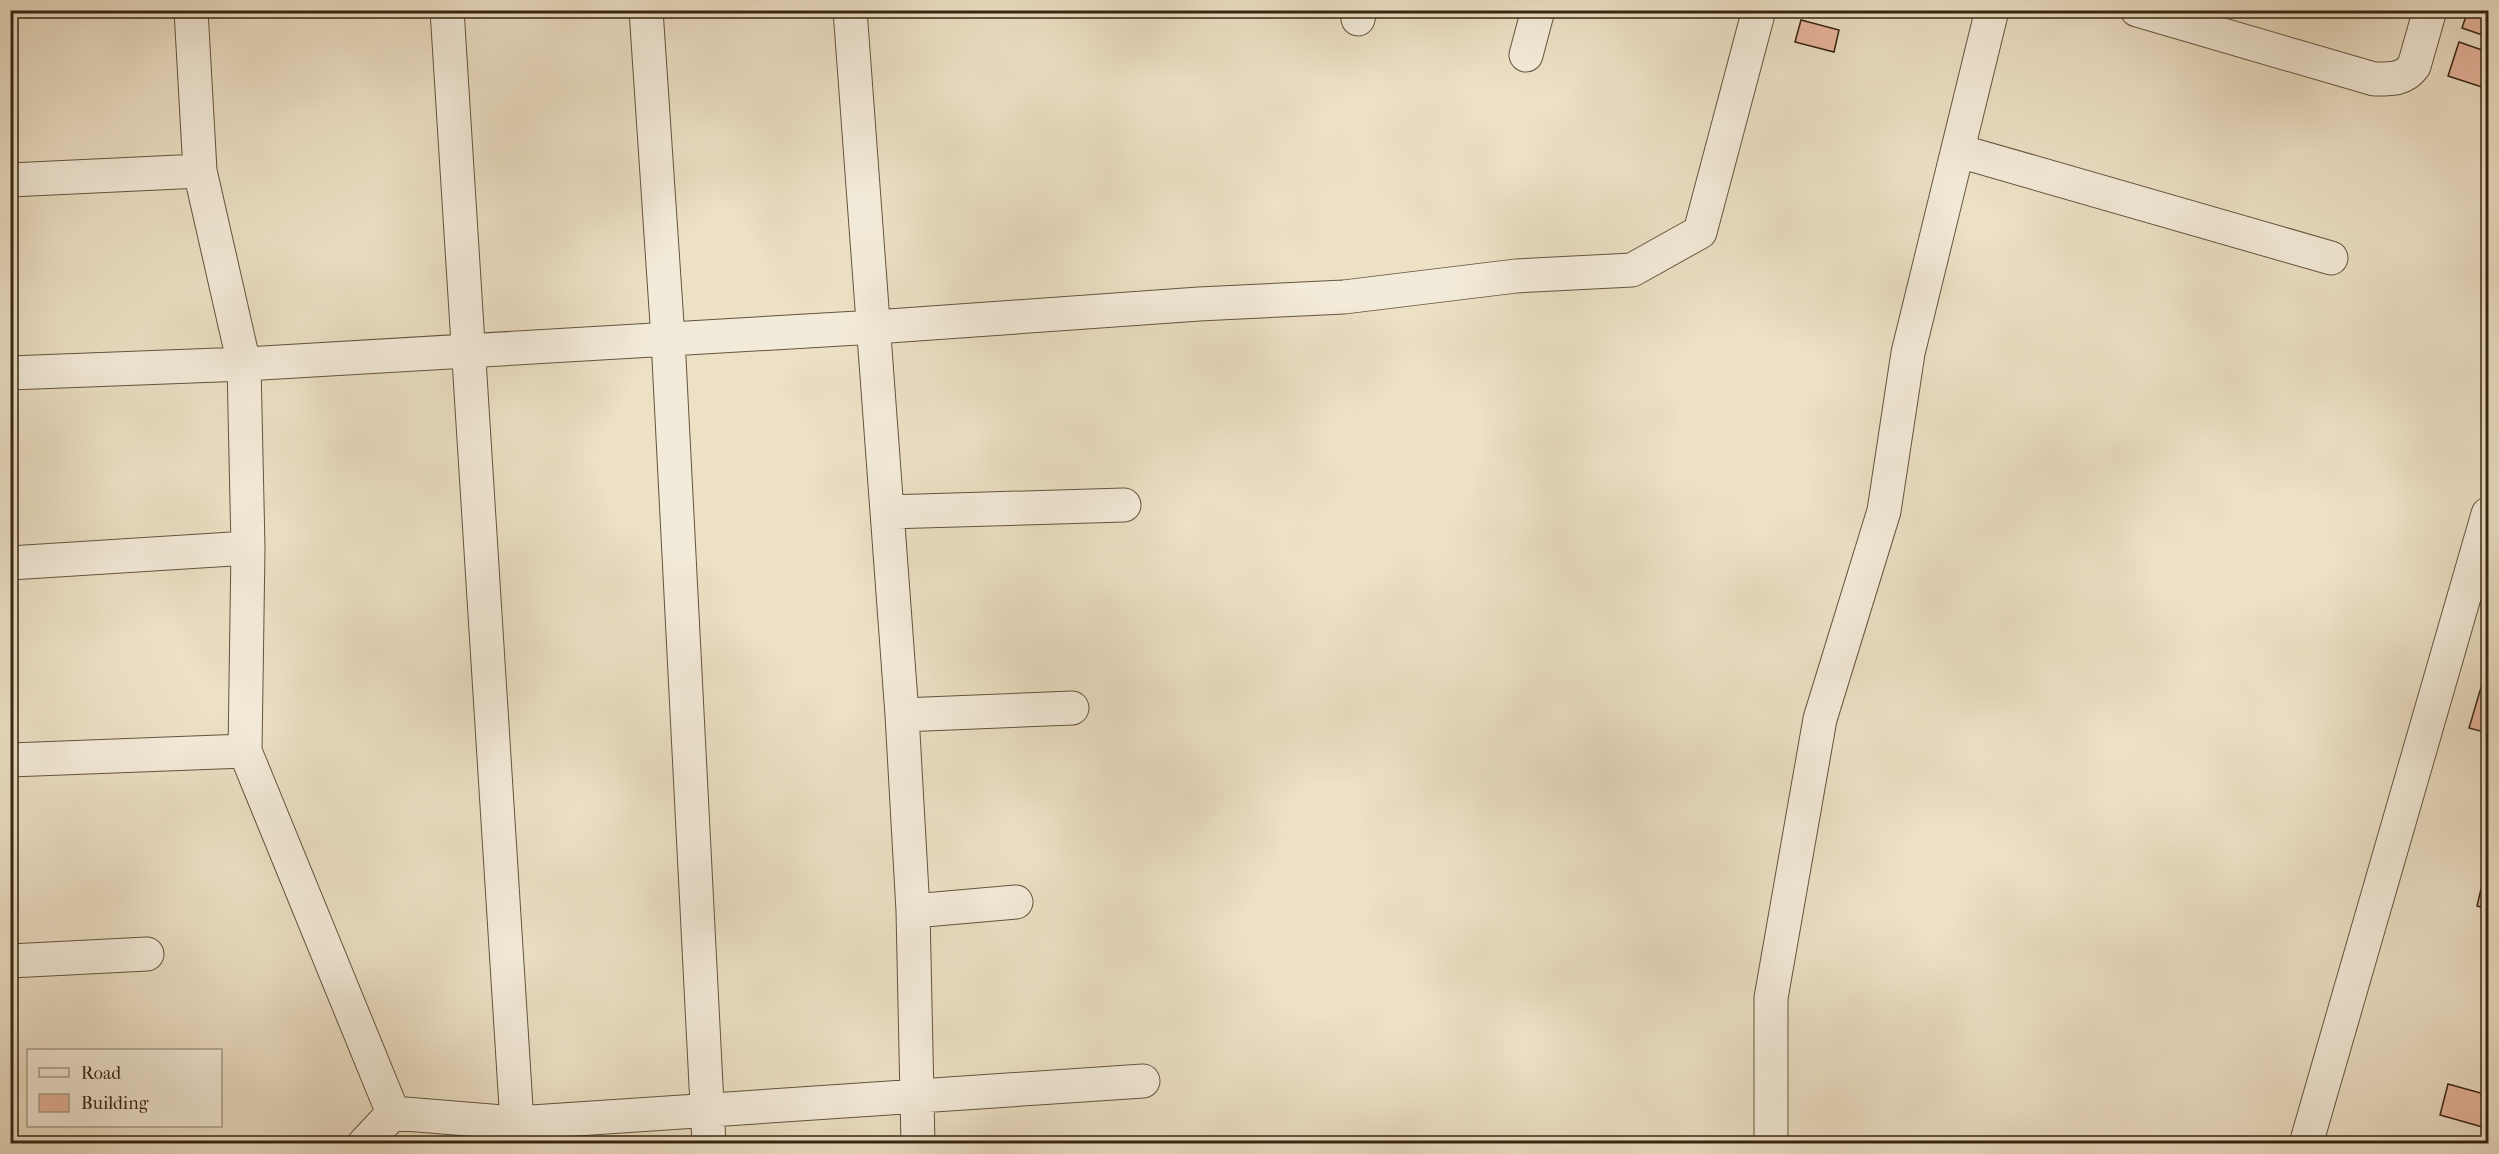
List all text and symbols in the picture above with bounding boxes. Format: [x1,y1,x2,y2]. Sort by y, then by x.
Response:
legend [27,1049,222,1127]
text: Road [81,1063,121,1084]
text: Building [81,1093,149,1114]

